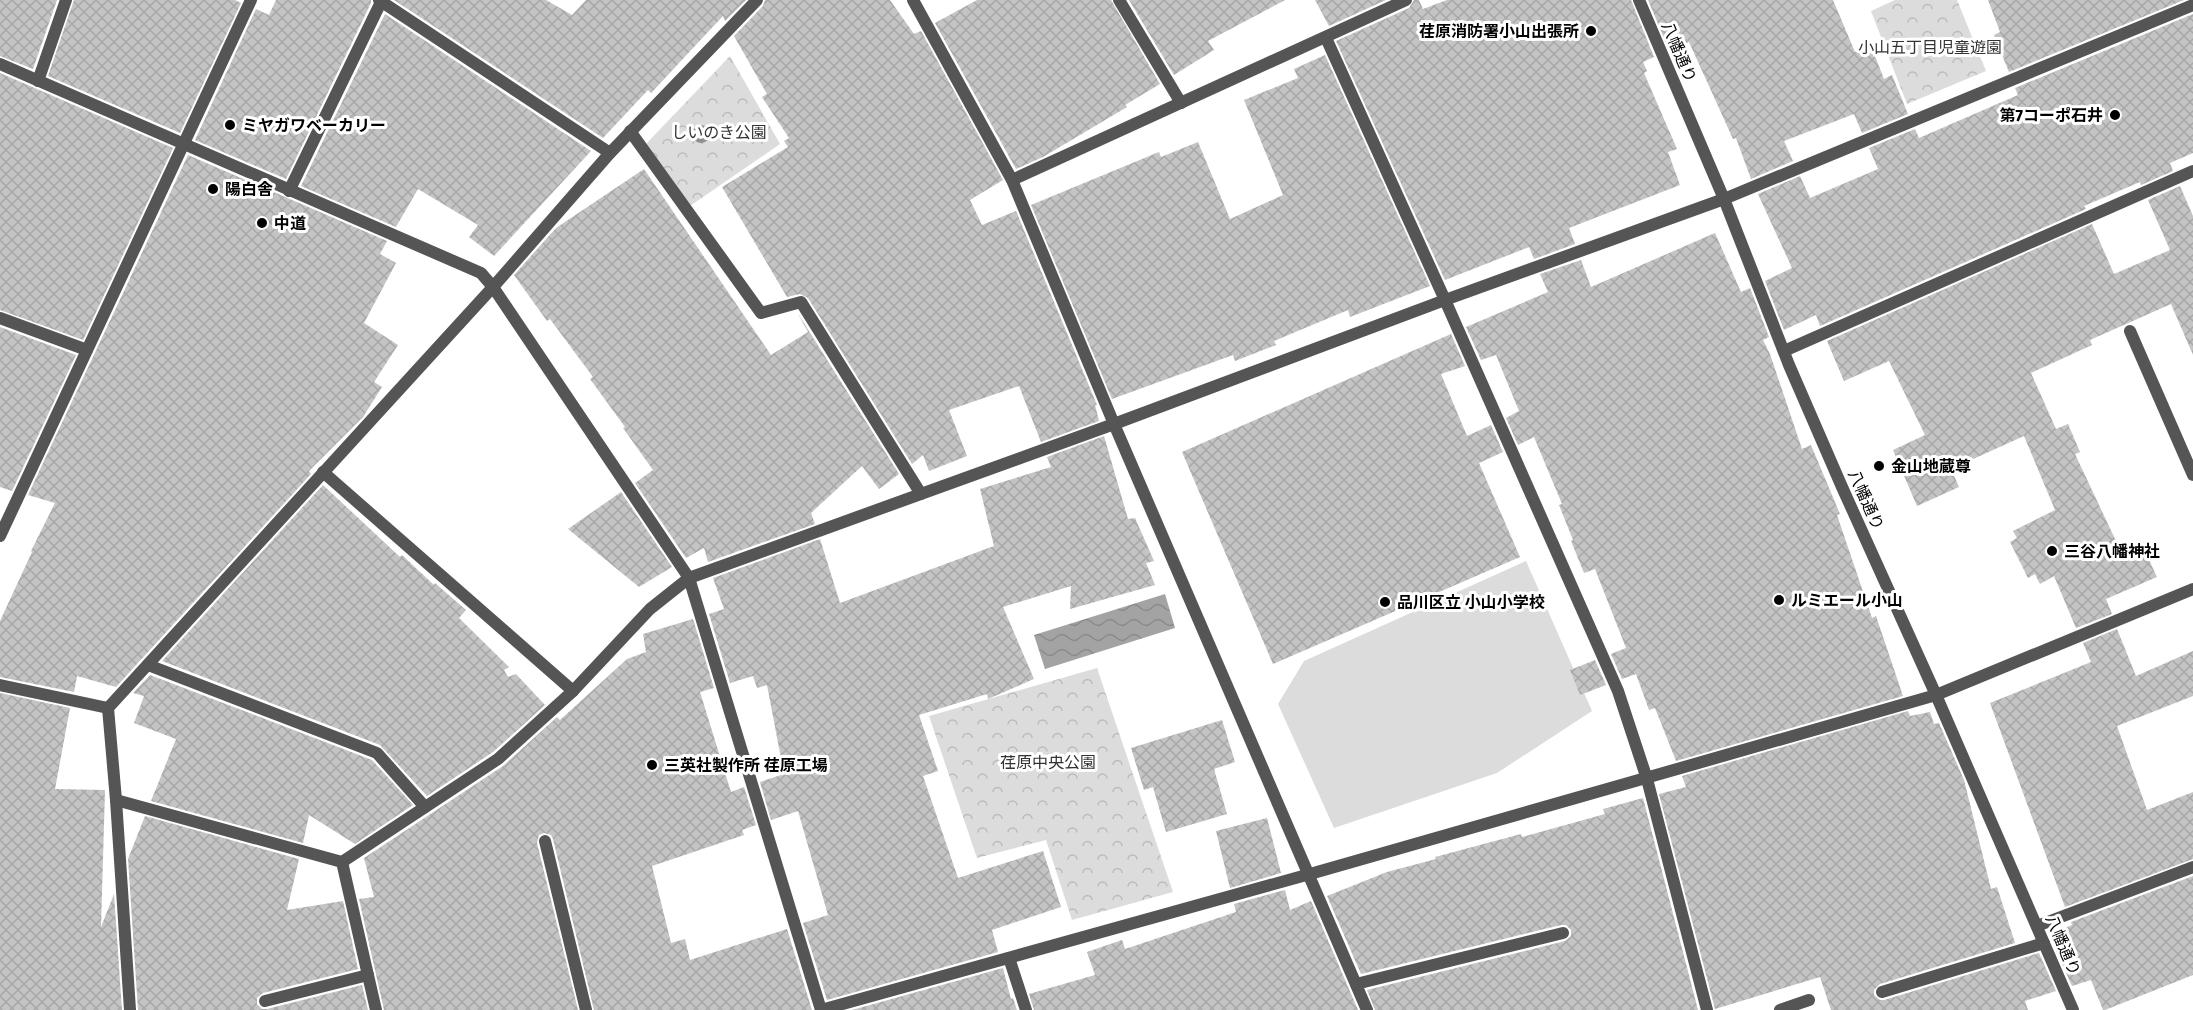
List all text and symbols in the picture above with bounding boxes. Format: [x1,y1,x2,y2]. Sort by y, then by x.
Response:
street label: 八幡通り [1658,19,1700,85]
place label: 荏原消防署小山出張所 [1419,22,1579,41]
marker: 荏原消防署小山出張所 [1584,24,1598,38]
park label: 小山五丁目児童遊園 [1858,38,2002,57]
place label: 第7コーポ石井 [2000,106,2103,125]
marker: 第7コーポ石井 [2108,108,2122,122]
place label: ミヤガワベーカリー [242,116,386,135]
marker: ミヤガワベーカリー [223,118,237,132]
park label: しいのき公園 [671,123,767,142]
place label: 陽白舎 [225,180,273,199]
marker: 陽白舎 [206,182,220,196]
place label: 中道 [274,214,306,233]
marker: 中道 [255,216,269,230]
place label: 金山地蔵尊 [1891,457,1971,476]
marker: 金山地蔵尊 [1872,459,1886,473]
street label: 八幡通り [1844,467,1888,533]
place label: 三谷八幡神社 [2064,542,2160,561]
marker: 三谷八幡神社 [2045,544,2059,558]
place label: ルミエール小山 [1791,591,1903,610]
place label: 品川区立 小山小学校 [1397,593,1545,612]
marker: ルミエール小山 [1772,593,1786,607]
marker: 品川区立 小山小学校 [1378,595,1392,609]
park label: 荏原中央公園 [1000,753,1096,772]
place label: 三英社製作所 荏原工場 [664,756,828,775]
marker: 三英社製作所 荏原工場 [645,758,659,772]
street label: 八幡通り [2042,912,2084,978]

